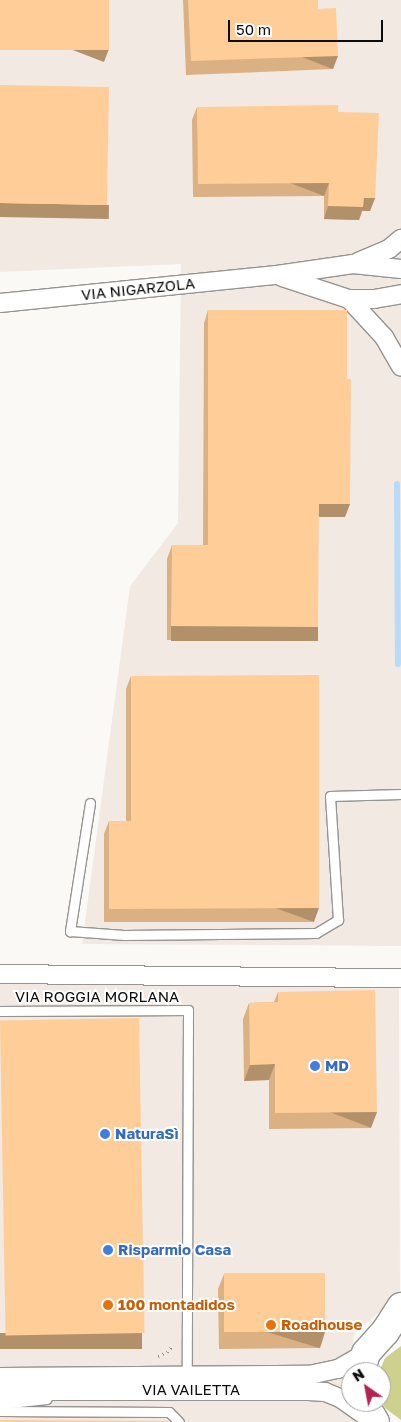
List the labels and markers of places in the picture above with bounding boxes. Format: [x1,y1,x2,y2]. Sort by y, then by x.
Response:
place label: MD [325,1057,349,1075]
marker: MD [309,1060,321,1072]
place label: NaturaSì [115,1125,179,1143]
marker: NaturaSì [99,1128,111,1140]
place label: Risparmio Casa [118,1241,231,1259]
marker: Risparmio Casa [102,1244,114,1256]
place label: 100 montadidos [118,1296,235,1314]
marker: 100 montadidos [102,1299,114,1311]
place label: Roadhouse [281,1316,362,1334]
marker: Roadhouse [265,1319,277,1331]

